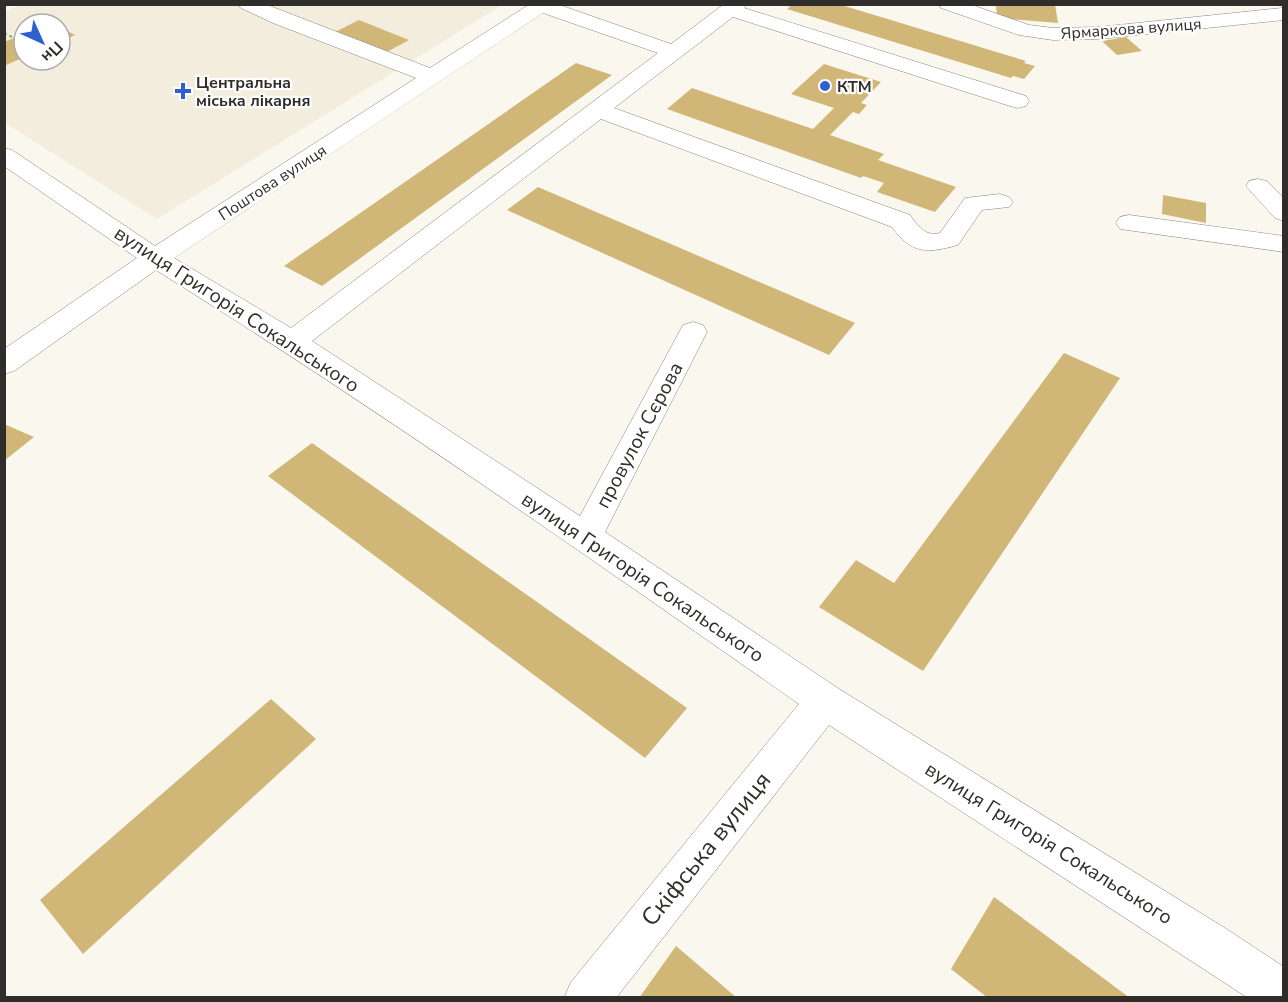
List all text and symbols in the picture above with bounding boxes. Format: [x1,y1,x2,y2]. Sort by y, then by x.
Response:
north arrow [12,12,72,72]
street label: Ярмаркова вулиця [1060,13,1202,45]
text: Пн [36,36,67,67]
place label: Центральна міська лікарня [196,72,310,112]
place label: КТМ [837,76,872,98]
marker: КТМ [818,79,832,93]
marker: Центральна міська лікарня [174,82,192,100]
street label: Поштова вулиця [214,140,331,226]
street label: вулиця Григорія Сокальського [109,220,365,399]
street label: провулок Сєрова [589,357,689,513]
street label: вулиця Григорія Сокальського [516,486,769,669]
street label: вулиця Григорія Сокальського [920,756,1178,931]
street label: Скіфська вулиця [634,765,778,933]

